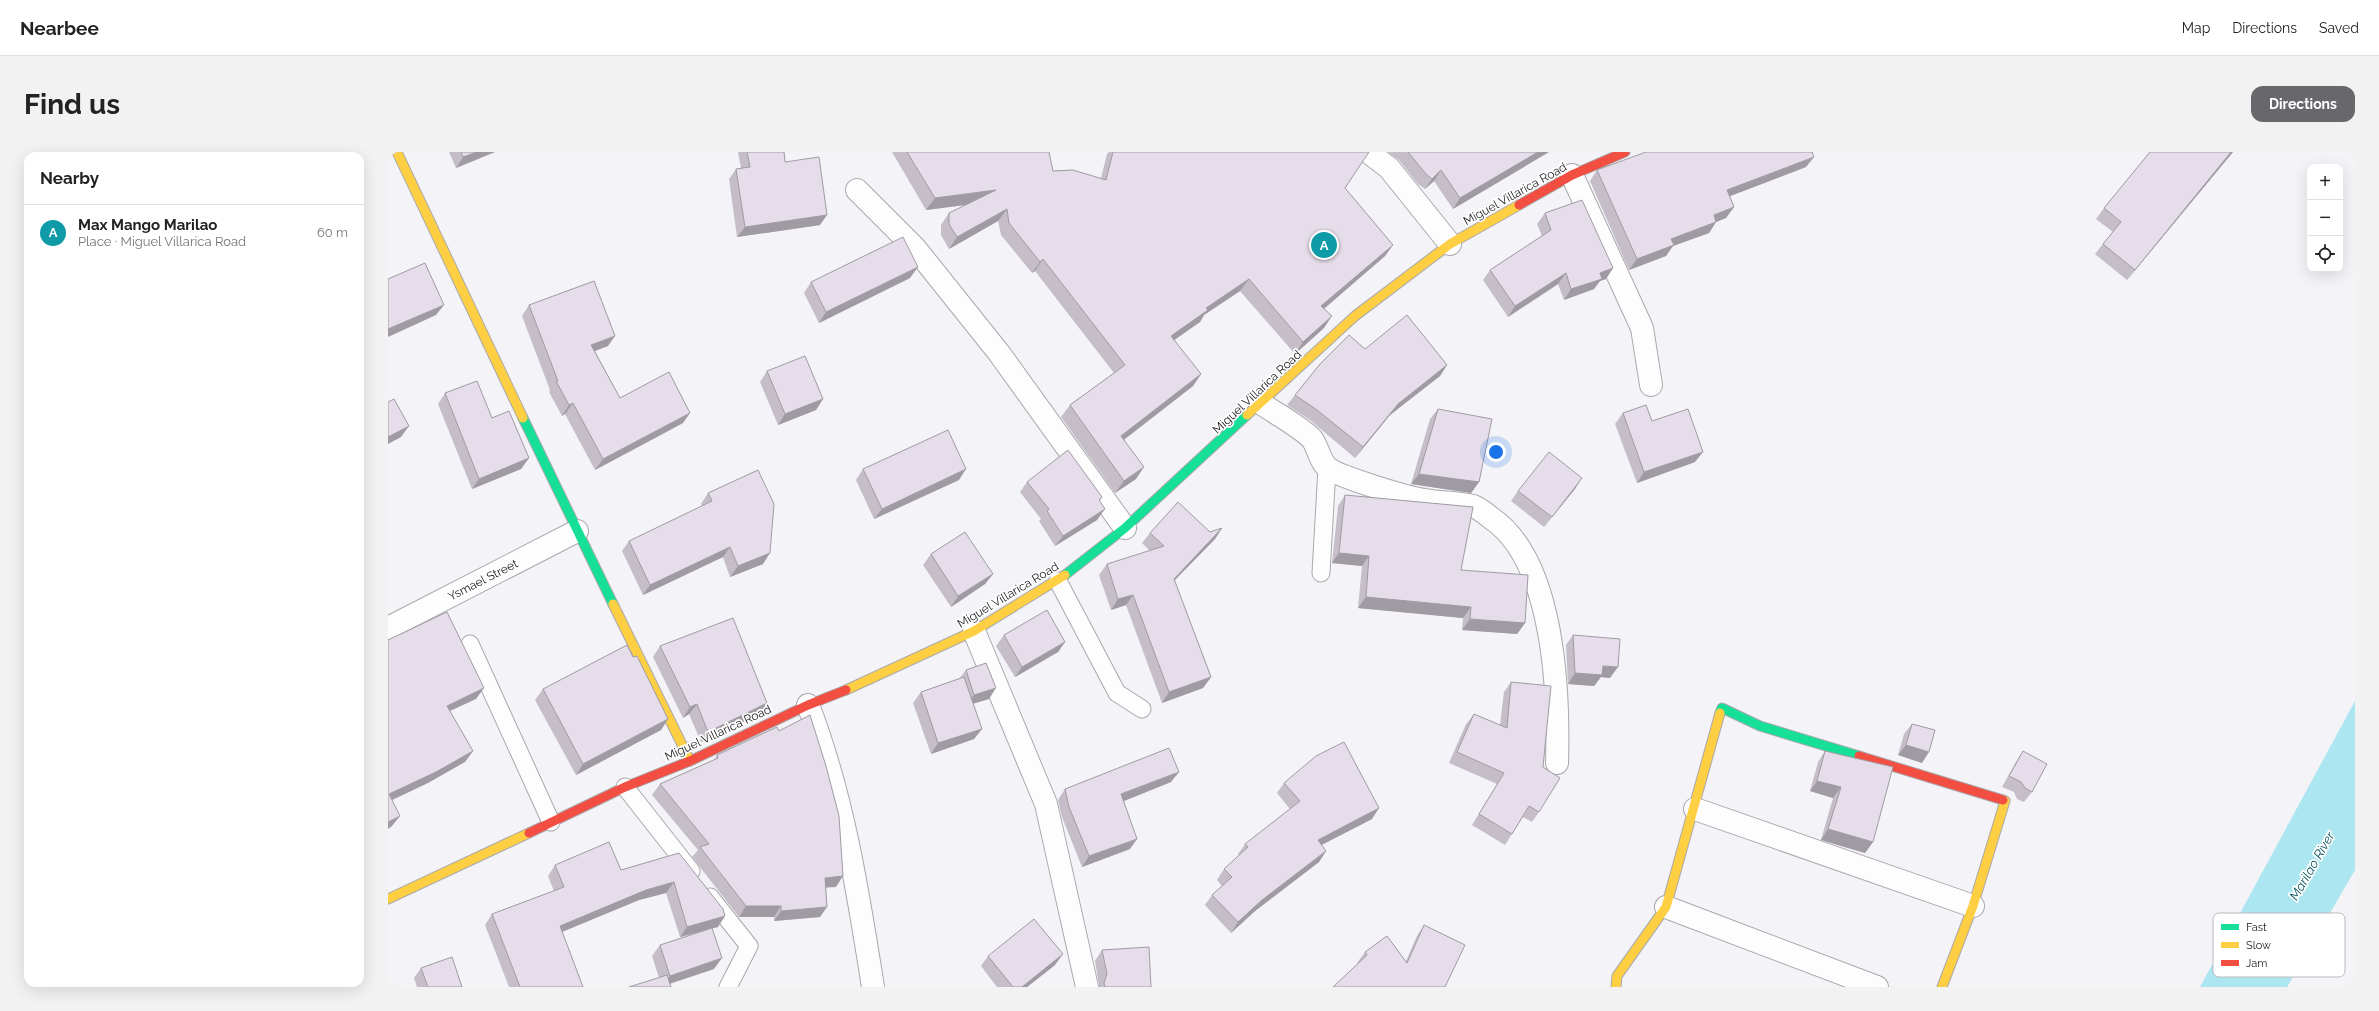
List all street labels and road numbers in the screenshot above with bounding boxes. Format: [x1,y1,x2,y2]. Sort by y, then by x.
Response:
street label: Miguel Villarica Road [1461,160,1569,228]
street label: Miguel Villarica Road [1210,347,1304,437]
street label: Ysmael Street [446,556,520,604]
street label: Miguel Villarica Road [955,559,1061,631]
street label: Miguel Villarica Road [663,702,773,764]

